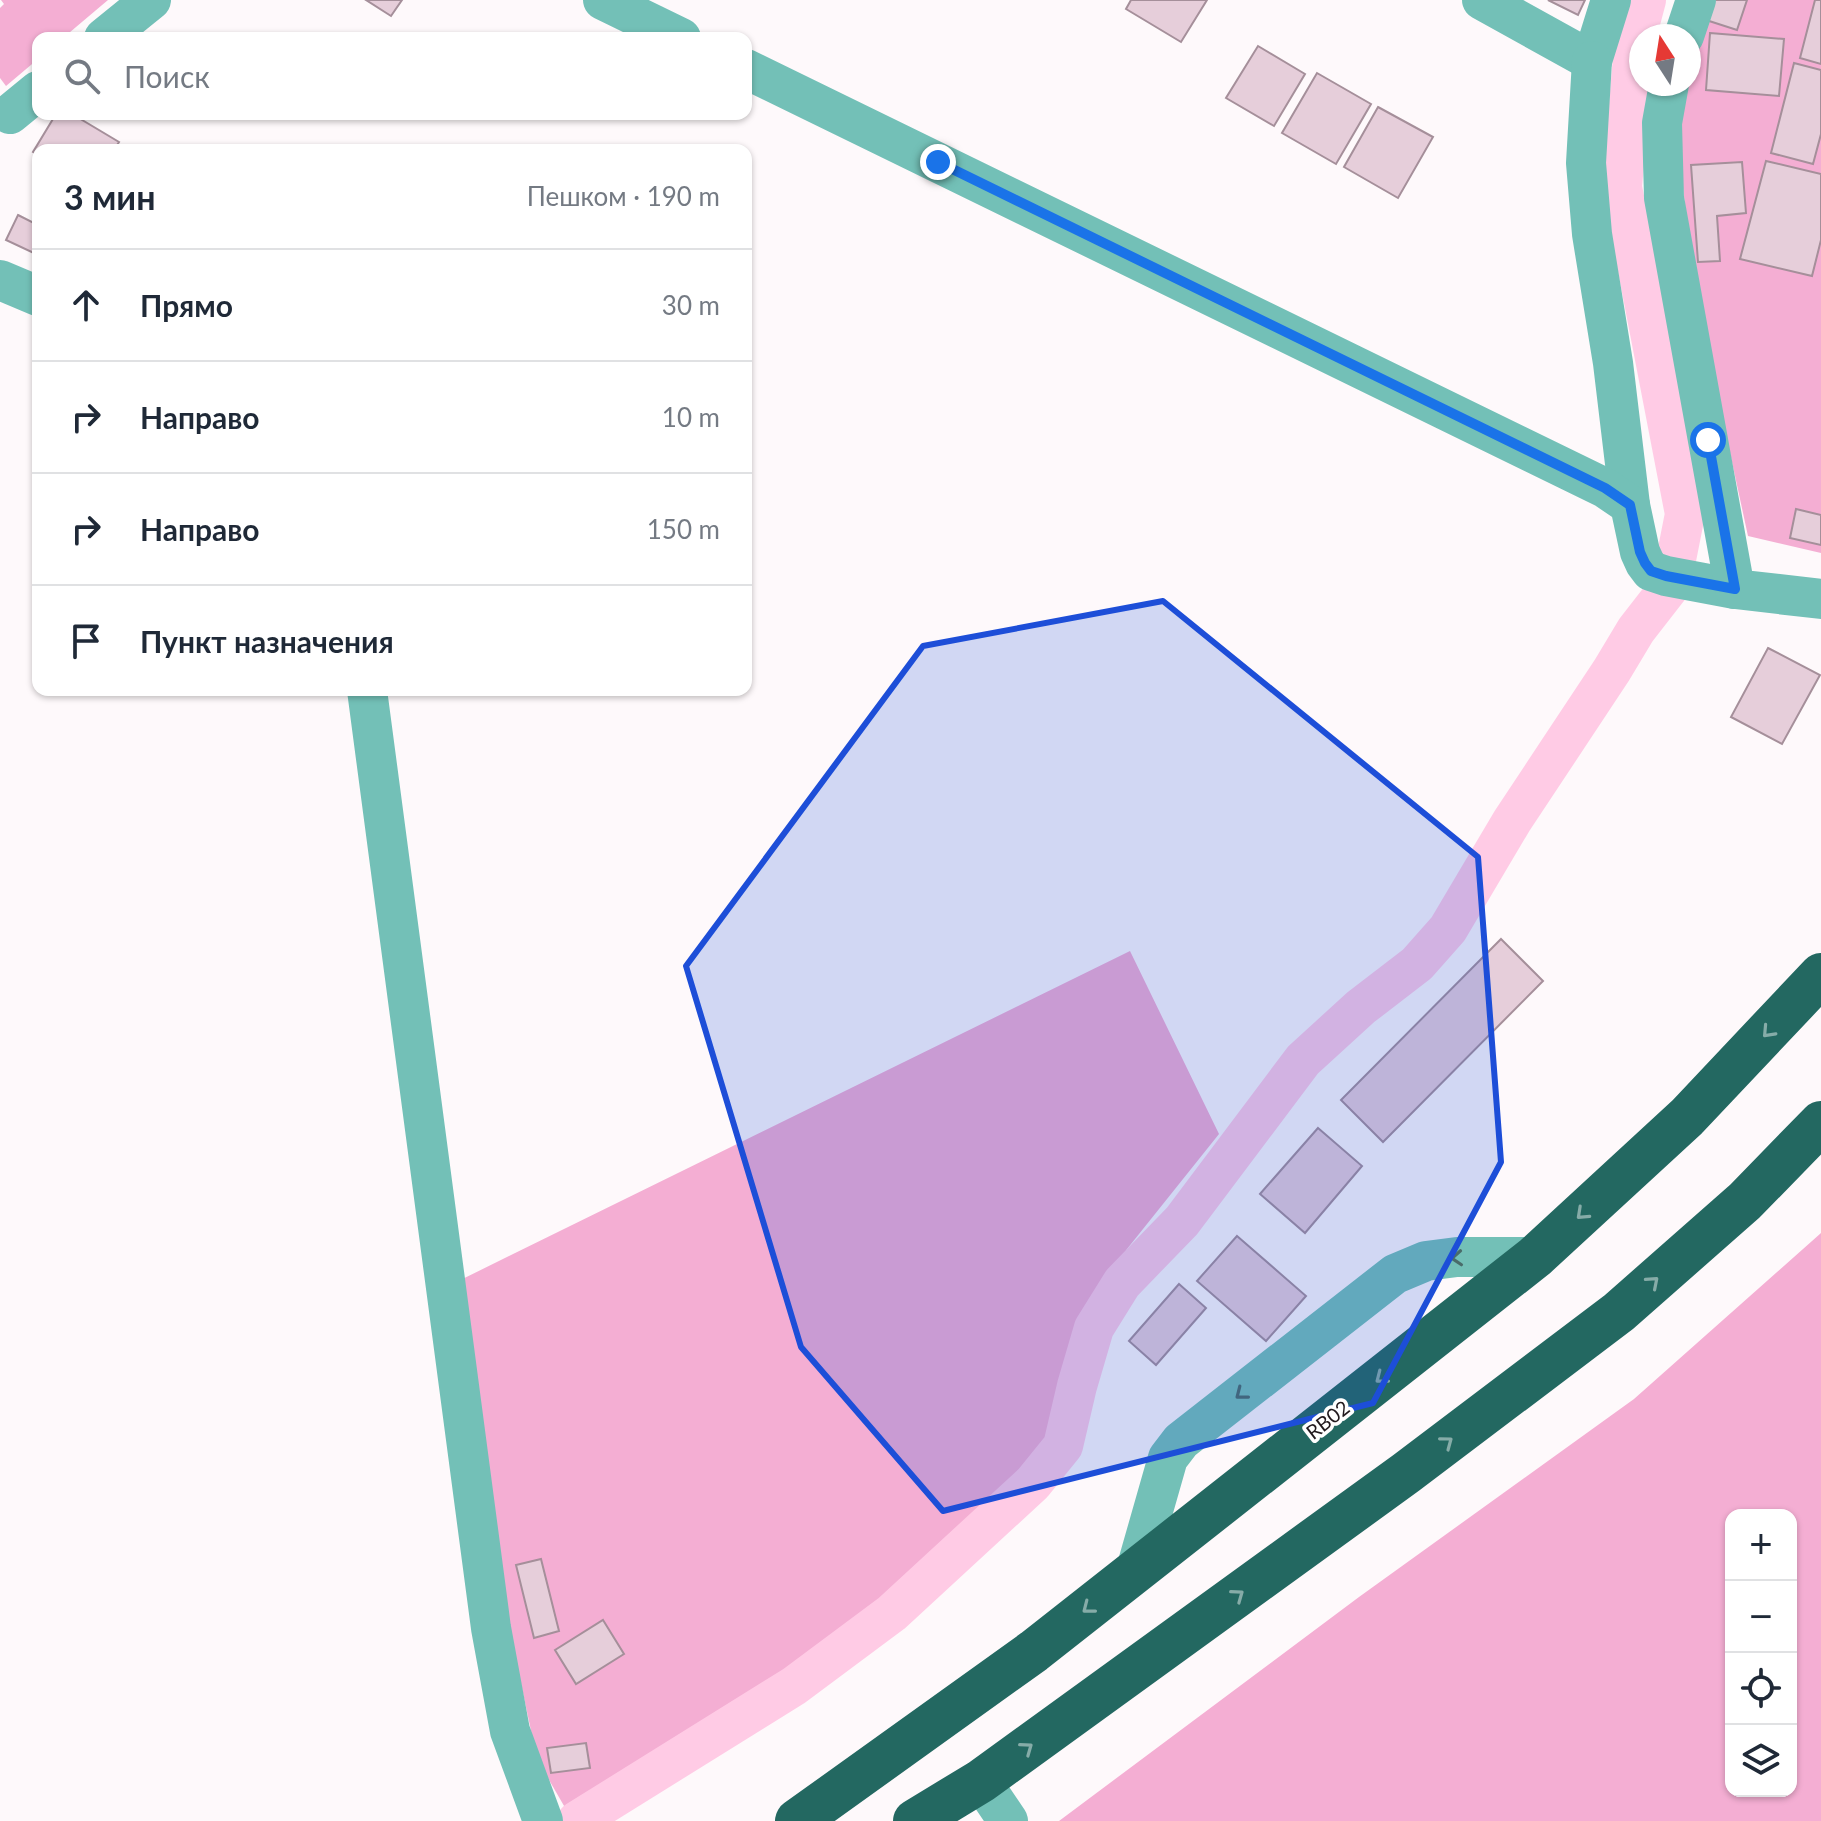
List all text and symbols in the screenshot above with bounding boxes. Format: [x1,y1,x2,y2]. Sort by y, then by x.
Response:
north arrow [1629,24,1701,96]
search box [32,32,752,120]
icon: search [60,54,104,98]
text: Поиск [124,58,210,94]
route end [920,144,956,180]
text: 3 мин [64,176,156,217]
text: Пешком · 190 m [527,180,720,212]
icon: ahead [64,283,108,327]
text: Прямо [140,287,233,323]
text: 30 m [662,289,720,321]
icon: right [64,395,108,439]
text: Направо [140,399,260,435]
text: 10 m [662,401,720,433]
route start [1690,422,1726,458]
icon: right [64,507,108,551]
text: Направо [140,511,260,547]
text: 150 m [647,513,720,545]
icon: arrive [64,619,108,663]
text: Пункт назначения [140,623,394,659]
one-way arrow [1762,1023,1777,1037]
one-way arrow [1577,1205,1591,1220]
one-way arrow [1450,1249,1463,1266]
one-way arrow [1643,1278,1658,1292]
one-way arrow [1375,1369,1390,1383]
one-way arrow [1236,1384,1250,1399]
street label: RB02 [1301,1395,1354,1444]
one-way arrow [1439,1437,1453,1451]
map controls [1725,1509,1797,1797]
button: + [1725,1509,1797,1581]
button: − [1725,1581,1797,1653]
one-way arrow [1229,1590,1243,1605]
one-way arrow [1083,1598,1097,1613]
button: locate [1725,1653,1797,1725]
button: layers [1725,1725,1797,1797]
one-way arrow [1018,1743,1033,1758]

